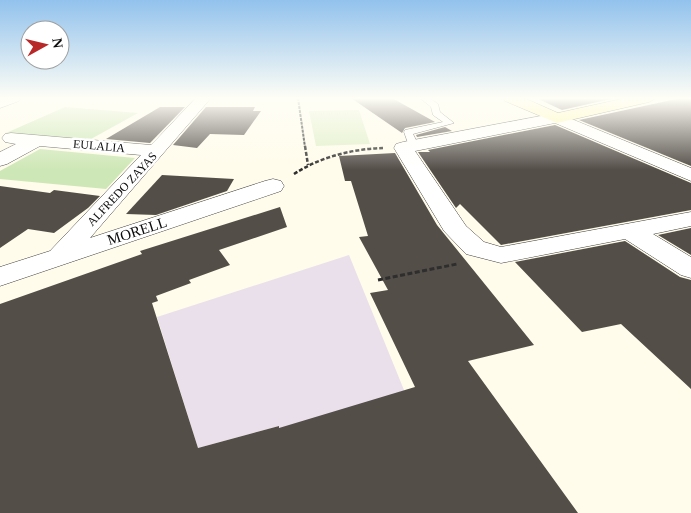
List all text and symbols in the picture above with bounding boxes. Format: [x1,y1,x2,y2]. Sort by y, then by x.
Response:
north arrow [20,20,70,70]
text: N [49,37,66,49]
street label: EULALIA [72,137,126,155]
street label: ALFREDO ZAYAS [84,149,160,229]
street label: MORELL [105,214,169,248]

